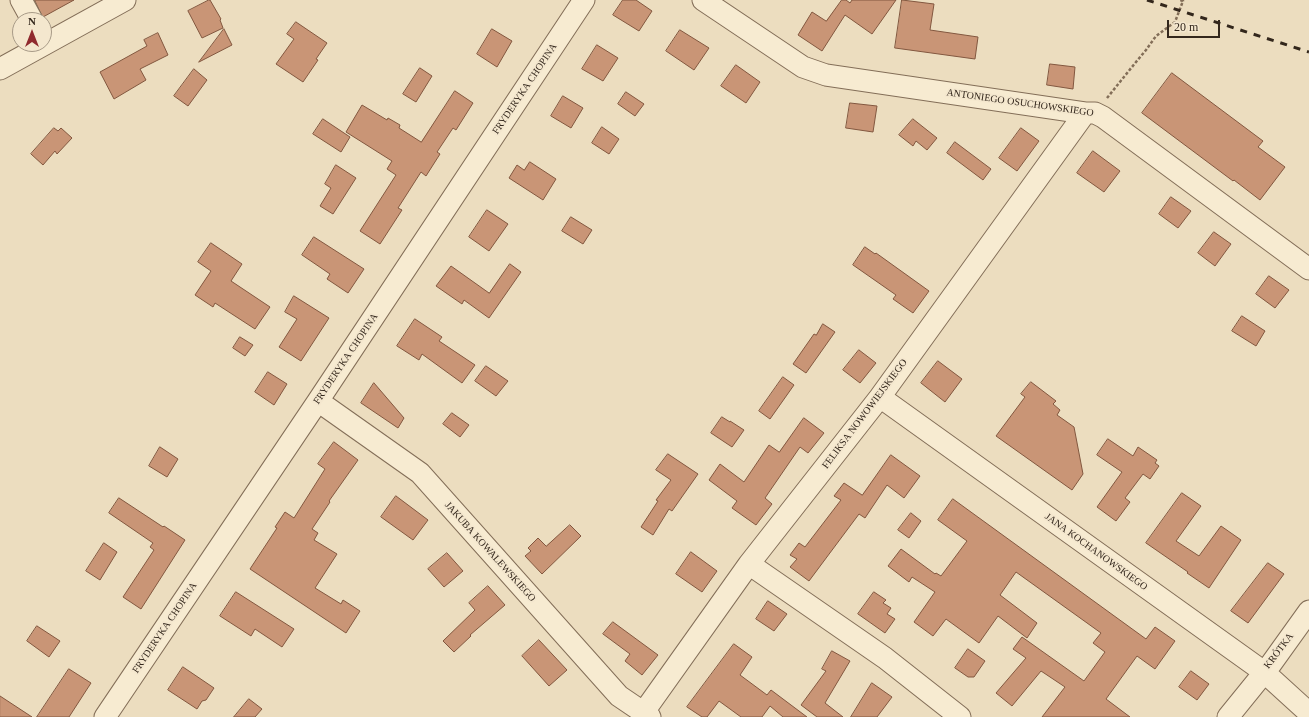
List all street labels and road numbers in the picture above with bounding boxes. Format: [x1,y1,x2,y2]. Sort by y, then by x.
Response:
street label: FRYDERYKA CHOPINA [490,41,560,137]
street label: ANTONIEGO OSUCHOWSKIEGO [946,87,1094,119]
street label: FRYDERYKA CHOPINA [311,311,381,407]
street label: FELIKSA NOWOWIEJSKIEGO [820,357,910,471]
street label: JAKUBA KOWALEWSKIEGO [442,500,538,604]
street label: JANA KOCHANOWSKIEGO [1042,511,1150,593]
street label: FRYDERYKA CHOPINA [130,580,200,676]
street label: KRÓTKA [1262,631,1296,671]

